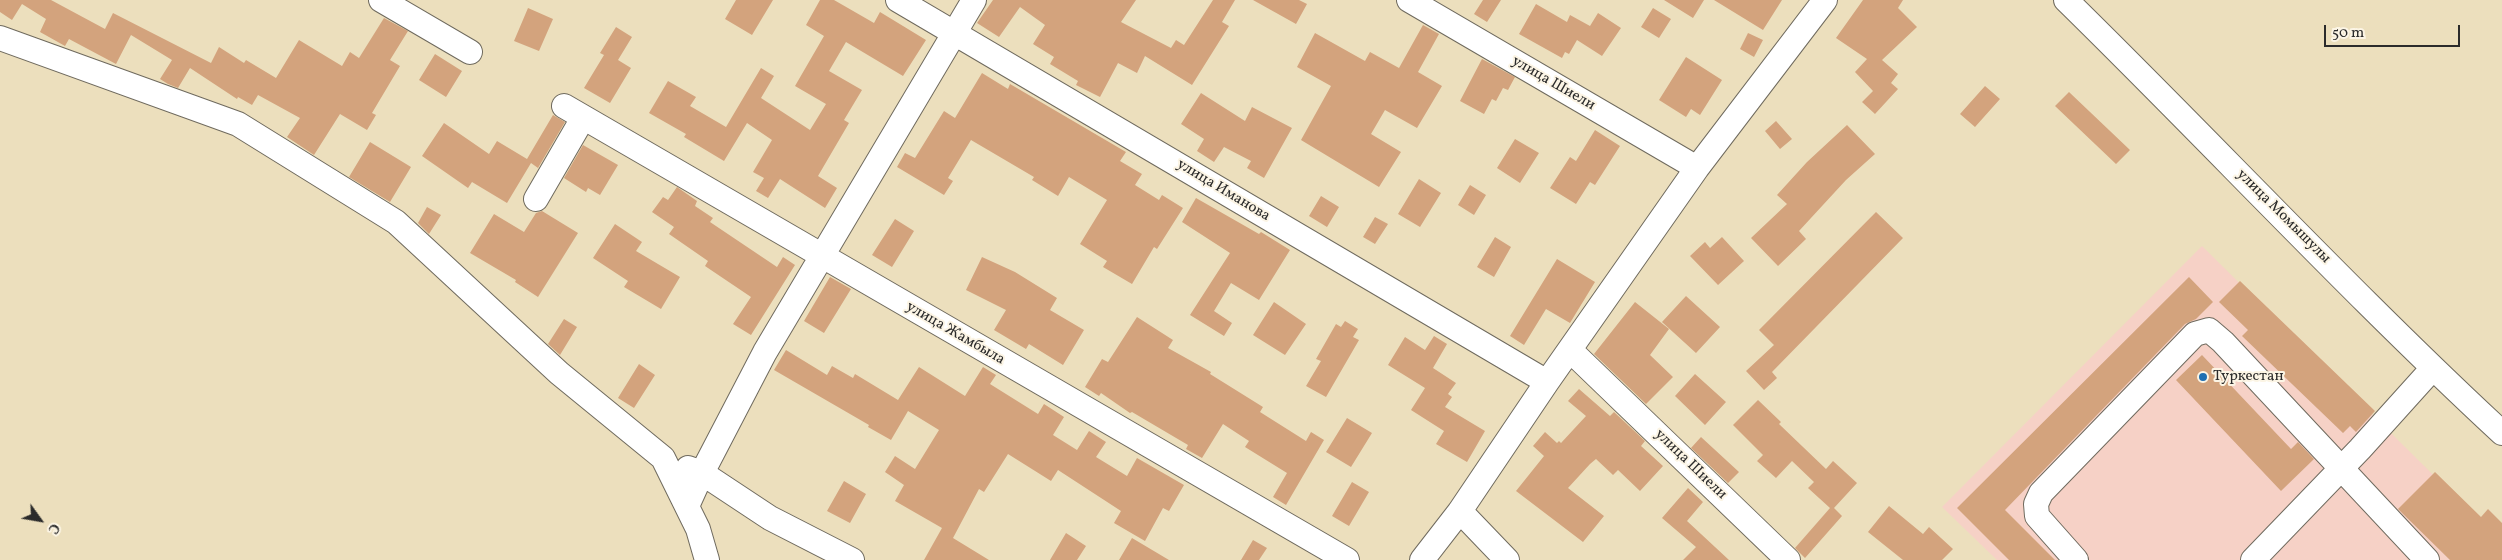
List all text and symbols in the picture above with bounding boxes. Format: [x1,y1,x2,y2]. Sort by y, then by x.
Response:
scale bar [2327,15,2463,47]
text: 50 m [2332,23,2364,44]
street label: улица Шиели [1508,53,1598,115]
street label: улица Иманова [1173,156,1273,226]
street label: улица Момышулы [2232,166,2334,268]
street label: улица Жамбыла [902,298,1008,370]
place label: Туркестан [2213,368,2284,386]
marker: Туркестан [2197,371,2209,383]
street label: улица Шиели [1650,426,1730,504]
north arrow [15,495,65,545]
text: С [43,519,64,537]

